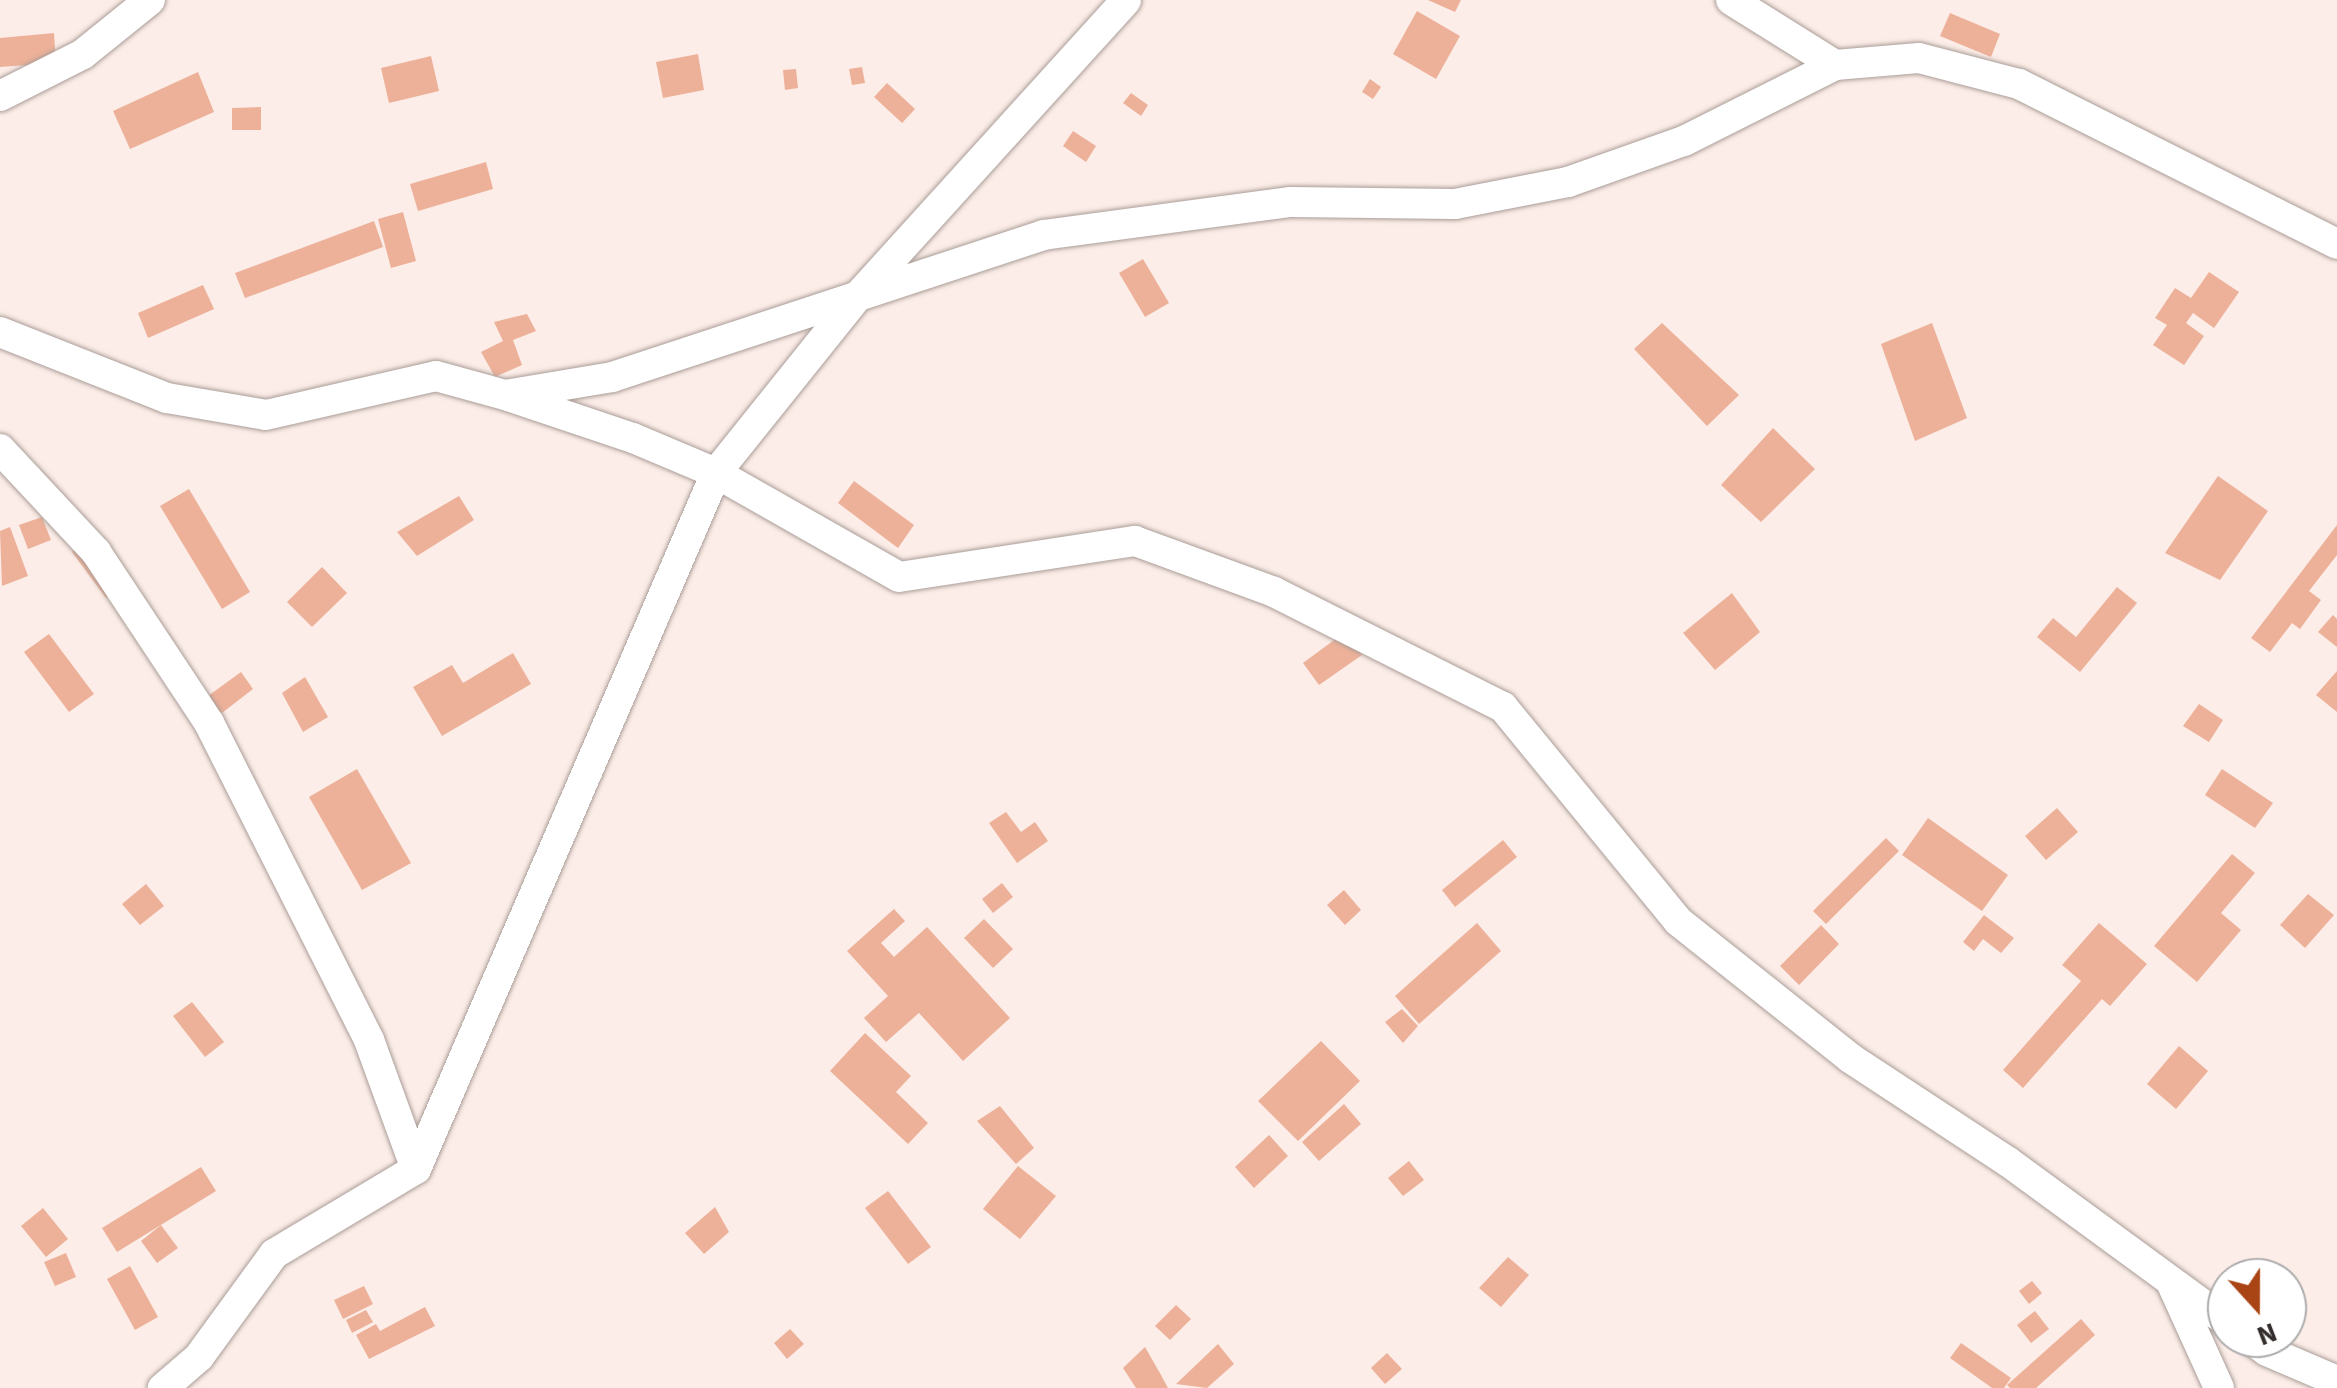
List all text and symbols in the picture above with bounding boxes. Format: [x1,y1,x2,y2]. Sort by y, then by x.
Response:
north arrow [2207,1258,2307,1358]
text: N [2251,1312,2283,1356]

